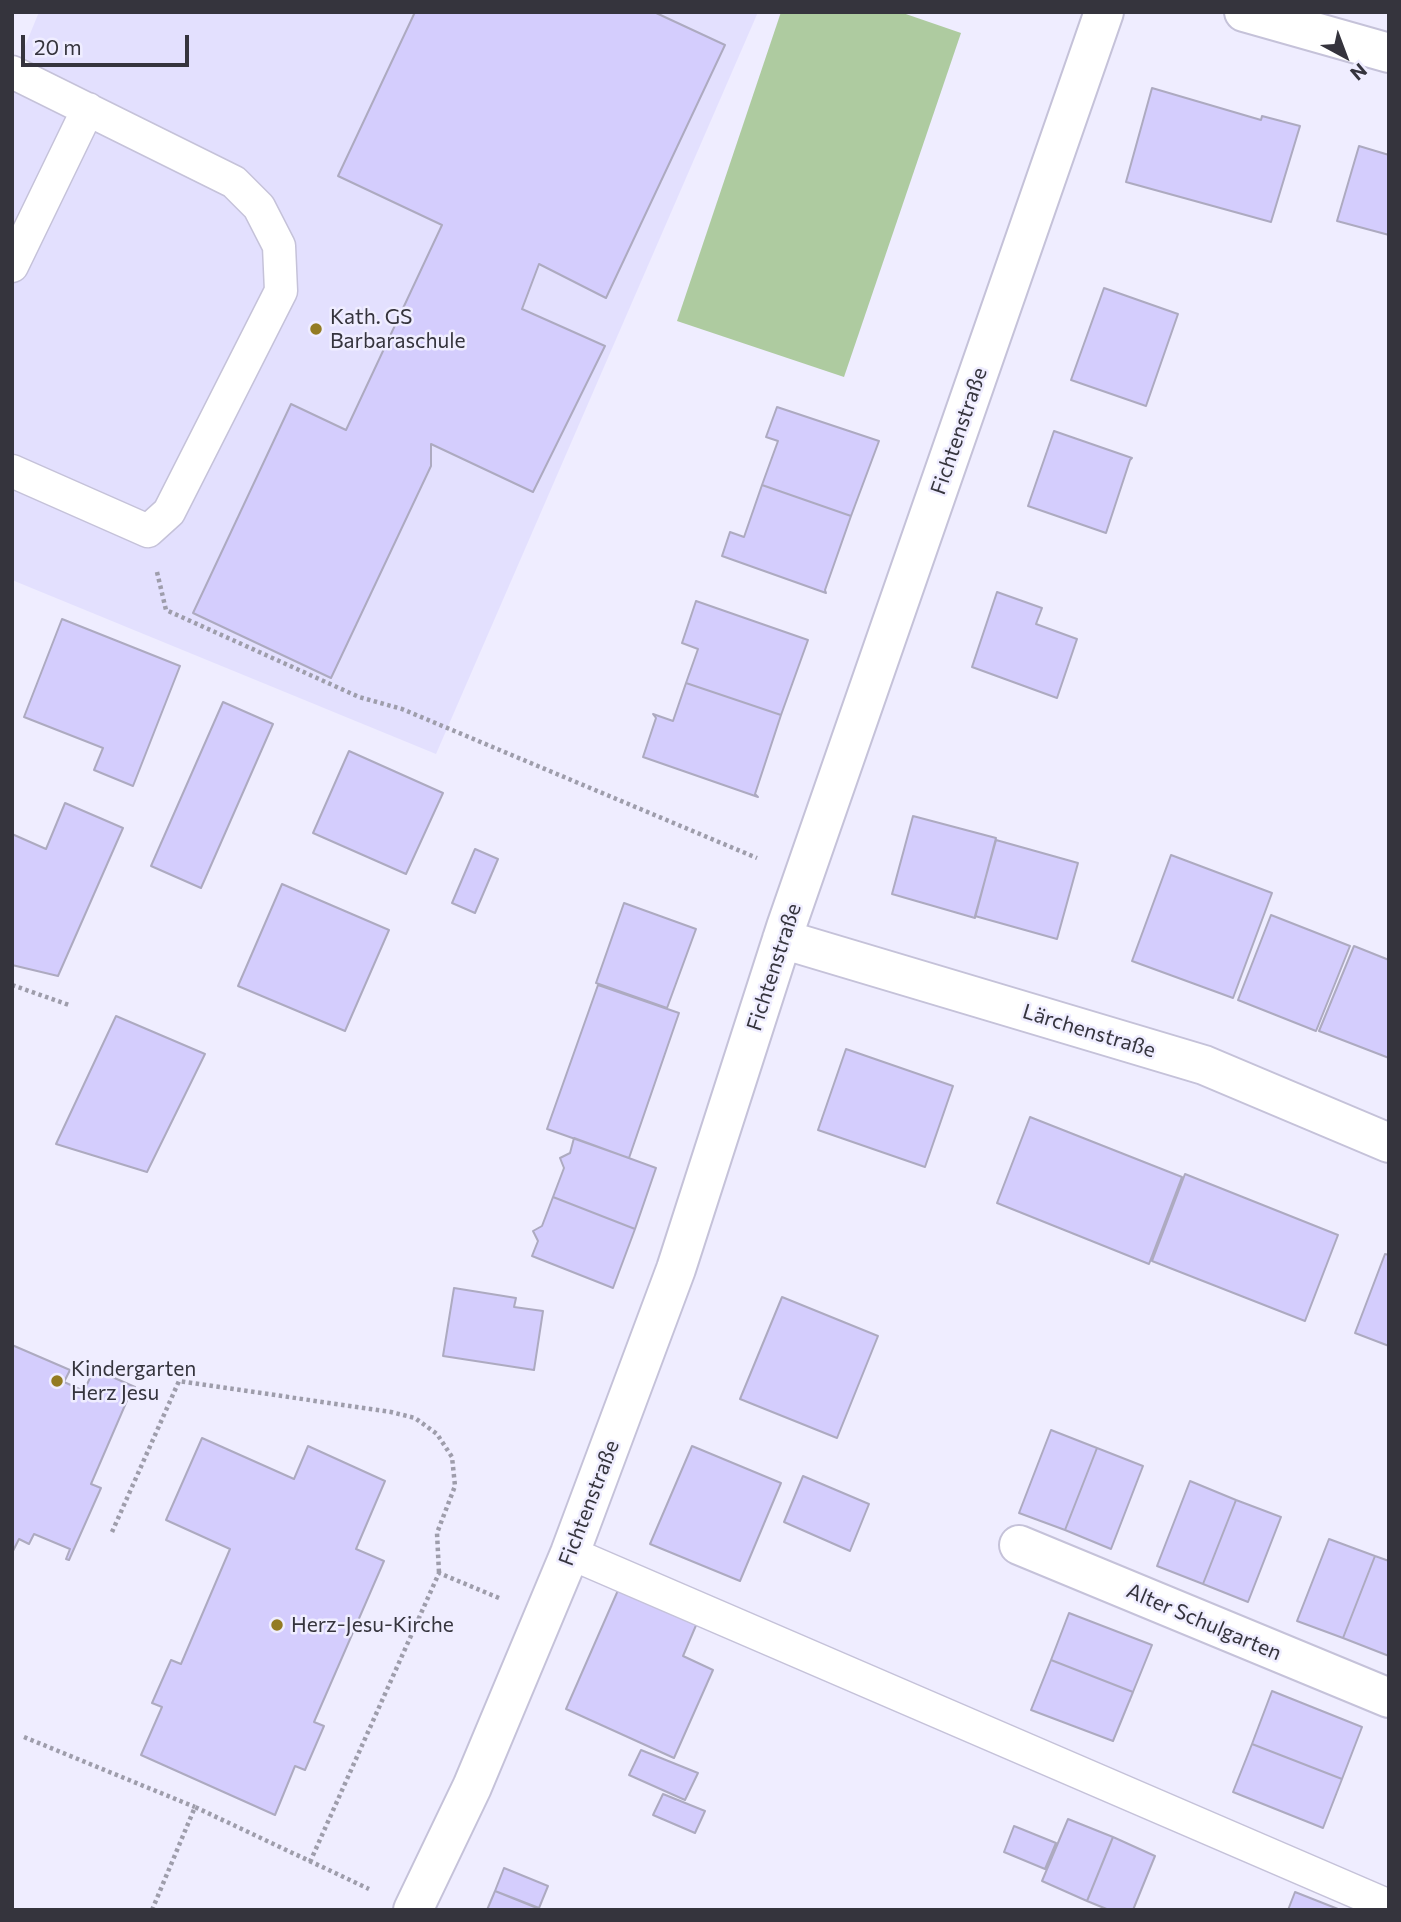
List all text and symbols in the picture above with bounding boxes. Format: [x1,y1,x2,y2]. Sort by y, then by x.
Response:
scale bar [24,21,192,65]
north arrow [1310,21,1380,91]
text: 20 m [34,34,82,59]
text: N [1346,59,1372,86]
place label: Kath. GS Barbaraschule [330,304,466,354]
marker: Kath. GS Barbaraschule [308,321,324,337]
street label: Fichtenstraße [926,364,992,498]
street label: Fichtenstraße [742,900,806,1034]
street label: Lärchenstraße [1020,999,1158,1063]
place label: Kindergarten Herz Jesu [71,1356,196,1406]
marker: Kindergarten Herz Jesu [49,1373,65,1389]
street label: Fichtenstraße [553,1437,625,1569]
street label: Alter Schulgarten [1123,1578,1285,1666]
place label: Herz-Jesu-Kirche [291,1612,454,1638]
marker: Herz-Jesu-Kirche [269,1617,285,1633]

